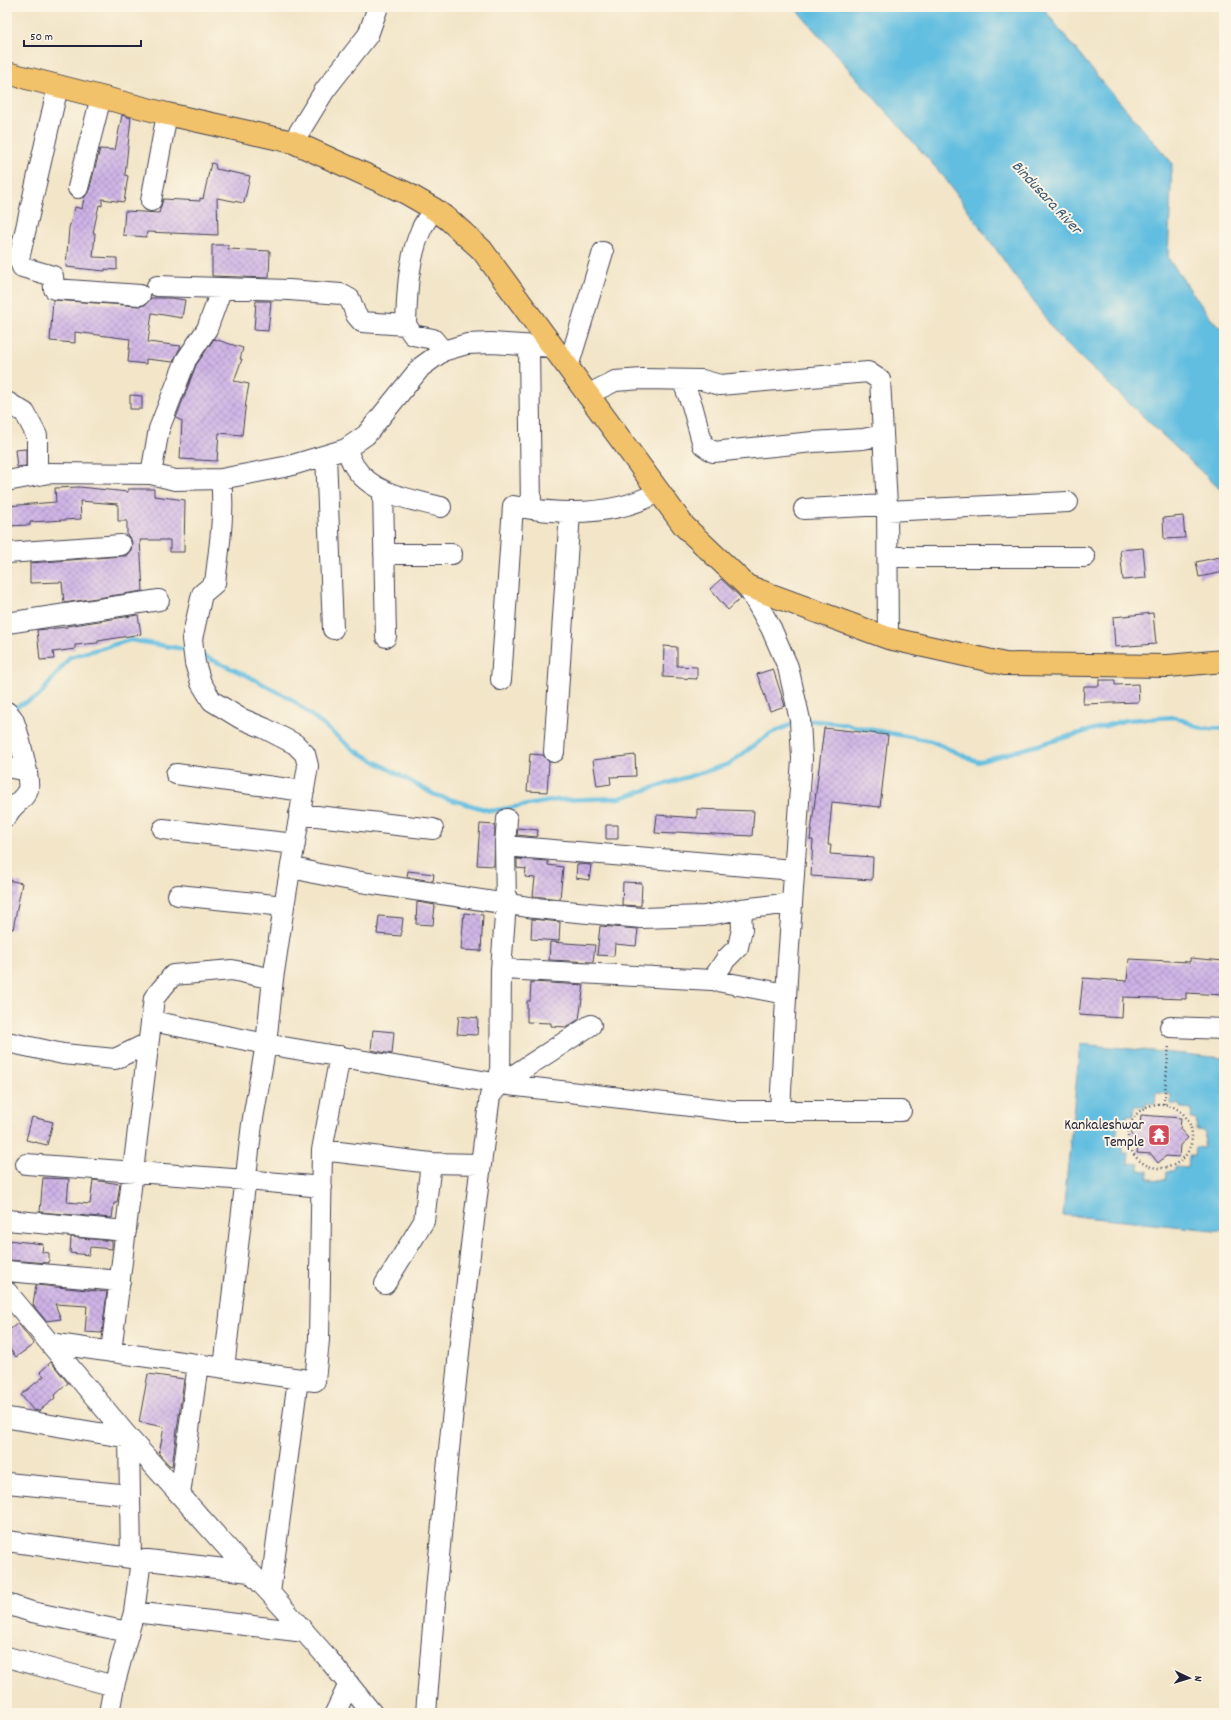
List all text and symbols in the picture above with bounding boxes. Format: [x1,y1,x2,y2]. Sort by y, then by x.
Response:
scale bar [24,22,141,48]
text: 50 m [30,29,53,46]
water label: Bindusara River [1006,156,1088,242]
place label: Kankaleshwar Temple [1064,1115,1144,1154]
temple icon: Kankaleshwar Temple [1146,1122,1172,1148]
north arrow [1169,1658,1209,1698]
text: N [1189,1675,1205,1682]

